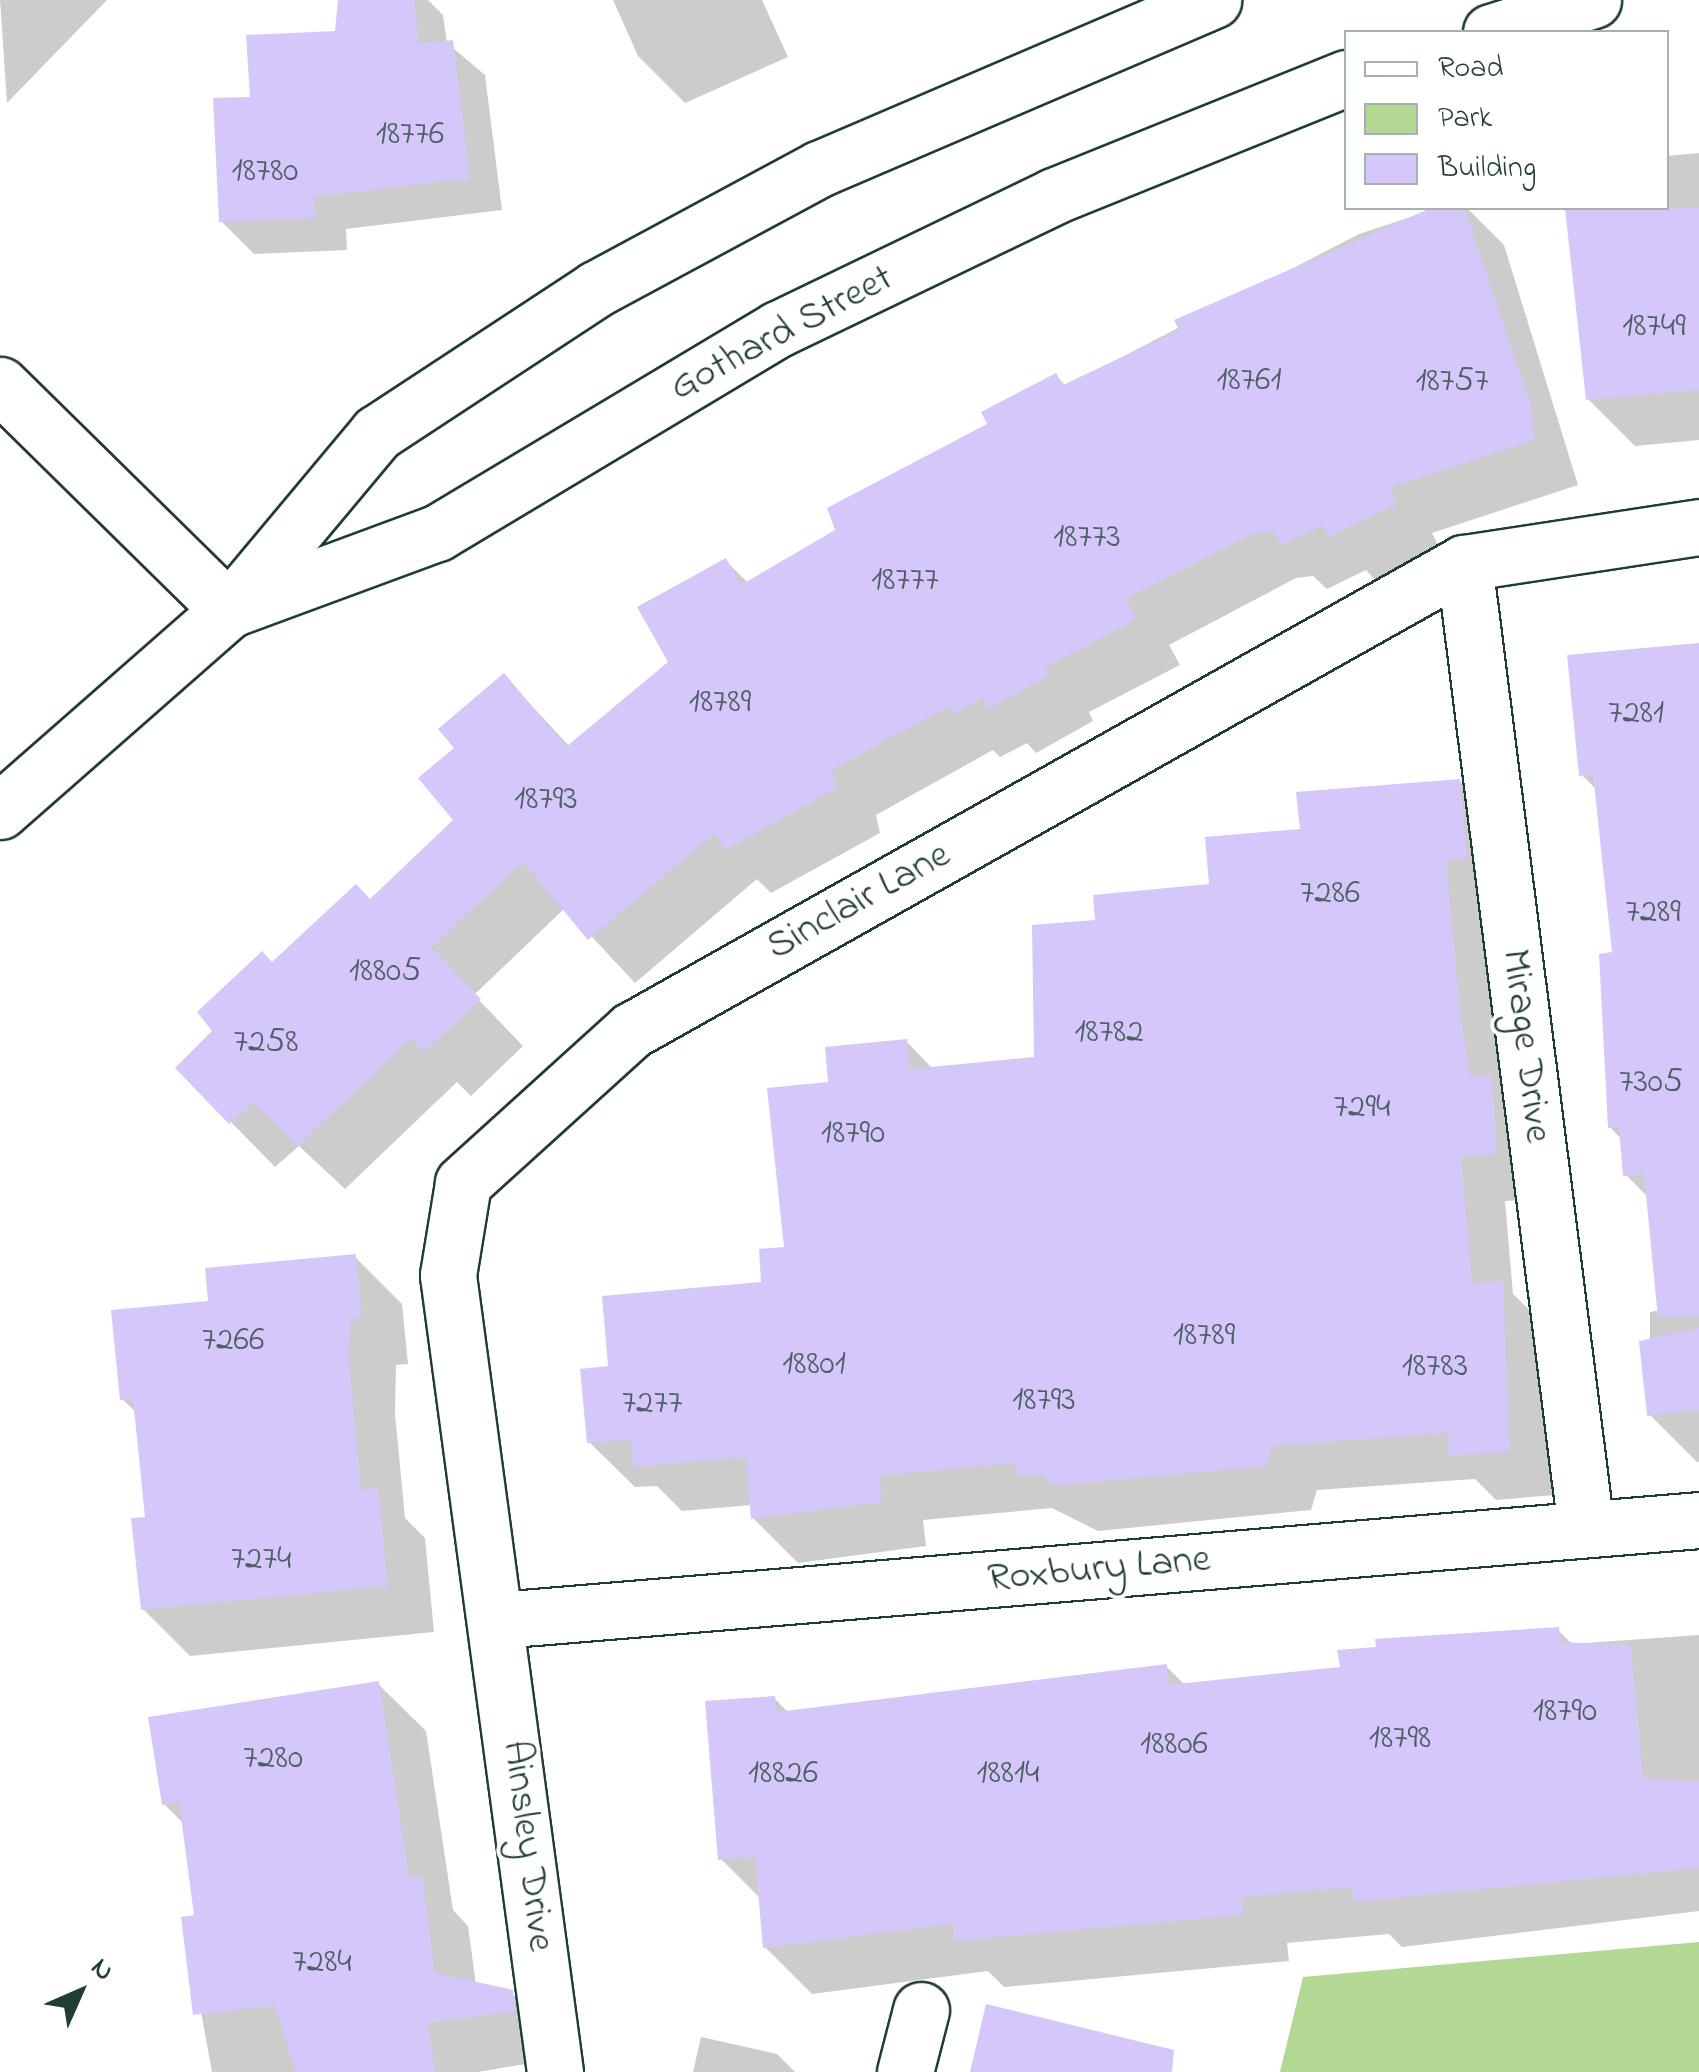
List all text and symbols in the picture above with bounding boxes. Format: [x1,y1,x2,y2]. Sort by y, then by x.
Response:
legend [1344,30,1669,210]
text: Road [1438,47,1503,91]
text: Park [1438,97,1492,141]
house number: 18776 [376,114,444,156]
text: Building [1438,147,1536,191]
house number: 18780 [232,151,298,193]
street label: Gothard Street [662,255,902,413]
house number: 18749 [1622,306,1686,348]
house number: 18761 [1216,360,1282,402]
house number: 18757 [1415,361,1489,403]
house number: 18773 [1053,517,1121,559]
house number: 18777 [871,560,939,602]
house number: 18789 [689,682,751,724]
house number: 7281 [1608,693,1664,735]
house number: 18793 [514,779,578,821]
street label: Sinclair Lane [759,832,959,972]
house number: 7286 [1300,873,1360,915]
house number: 7289 [1625,892,1681,934]
street label: Mirage Drive [1489,946,1561,1146]
house number: 18805 [349,951,421,993]
house number: 18782 [1074,1012,1144,1054]
house number: 7258 [234,1022,298,1064]
house number: 7305 [1619,1062,1683,1104]
house number: 7294 [1334,1087,1390,1129]
house number: 18790 [821,1113,885,1155]
house number: 18789 [1173,1315,1235,1357]
house number: 7266 [202,1320,264,1362]
house number: 18801 [782,1344,846,1386]
house number: 18783 [1402,1346,1468,1388]
house number: 18793 [1012,1380,1076,1422]
house number: 7277 [622,1383,682,1425]
street label: Roxbury Lane [986,1536,1212,1604]
house number: 7274 [231,1539,291,1581]
house number: 18790 [1533,1691,1597,1733]
house number: 18798 [1369,1718,1431,1760]
house number: 18806 [1140,1724,1208,1766]
house number: 7280 [243,1738,303,1780]
street label: Ainsley Drive [490,1738,564,1954]
house number: 18826 [748,1753,818,1795]
house number: 18814 [977,1753,1039,1795]
north arrow [30,1942,130,2042]
house number: 7284 [292,1942,352,1984]
text: N [80,1949,123,1992]

